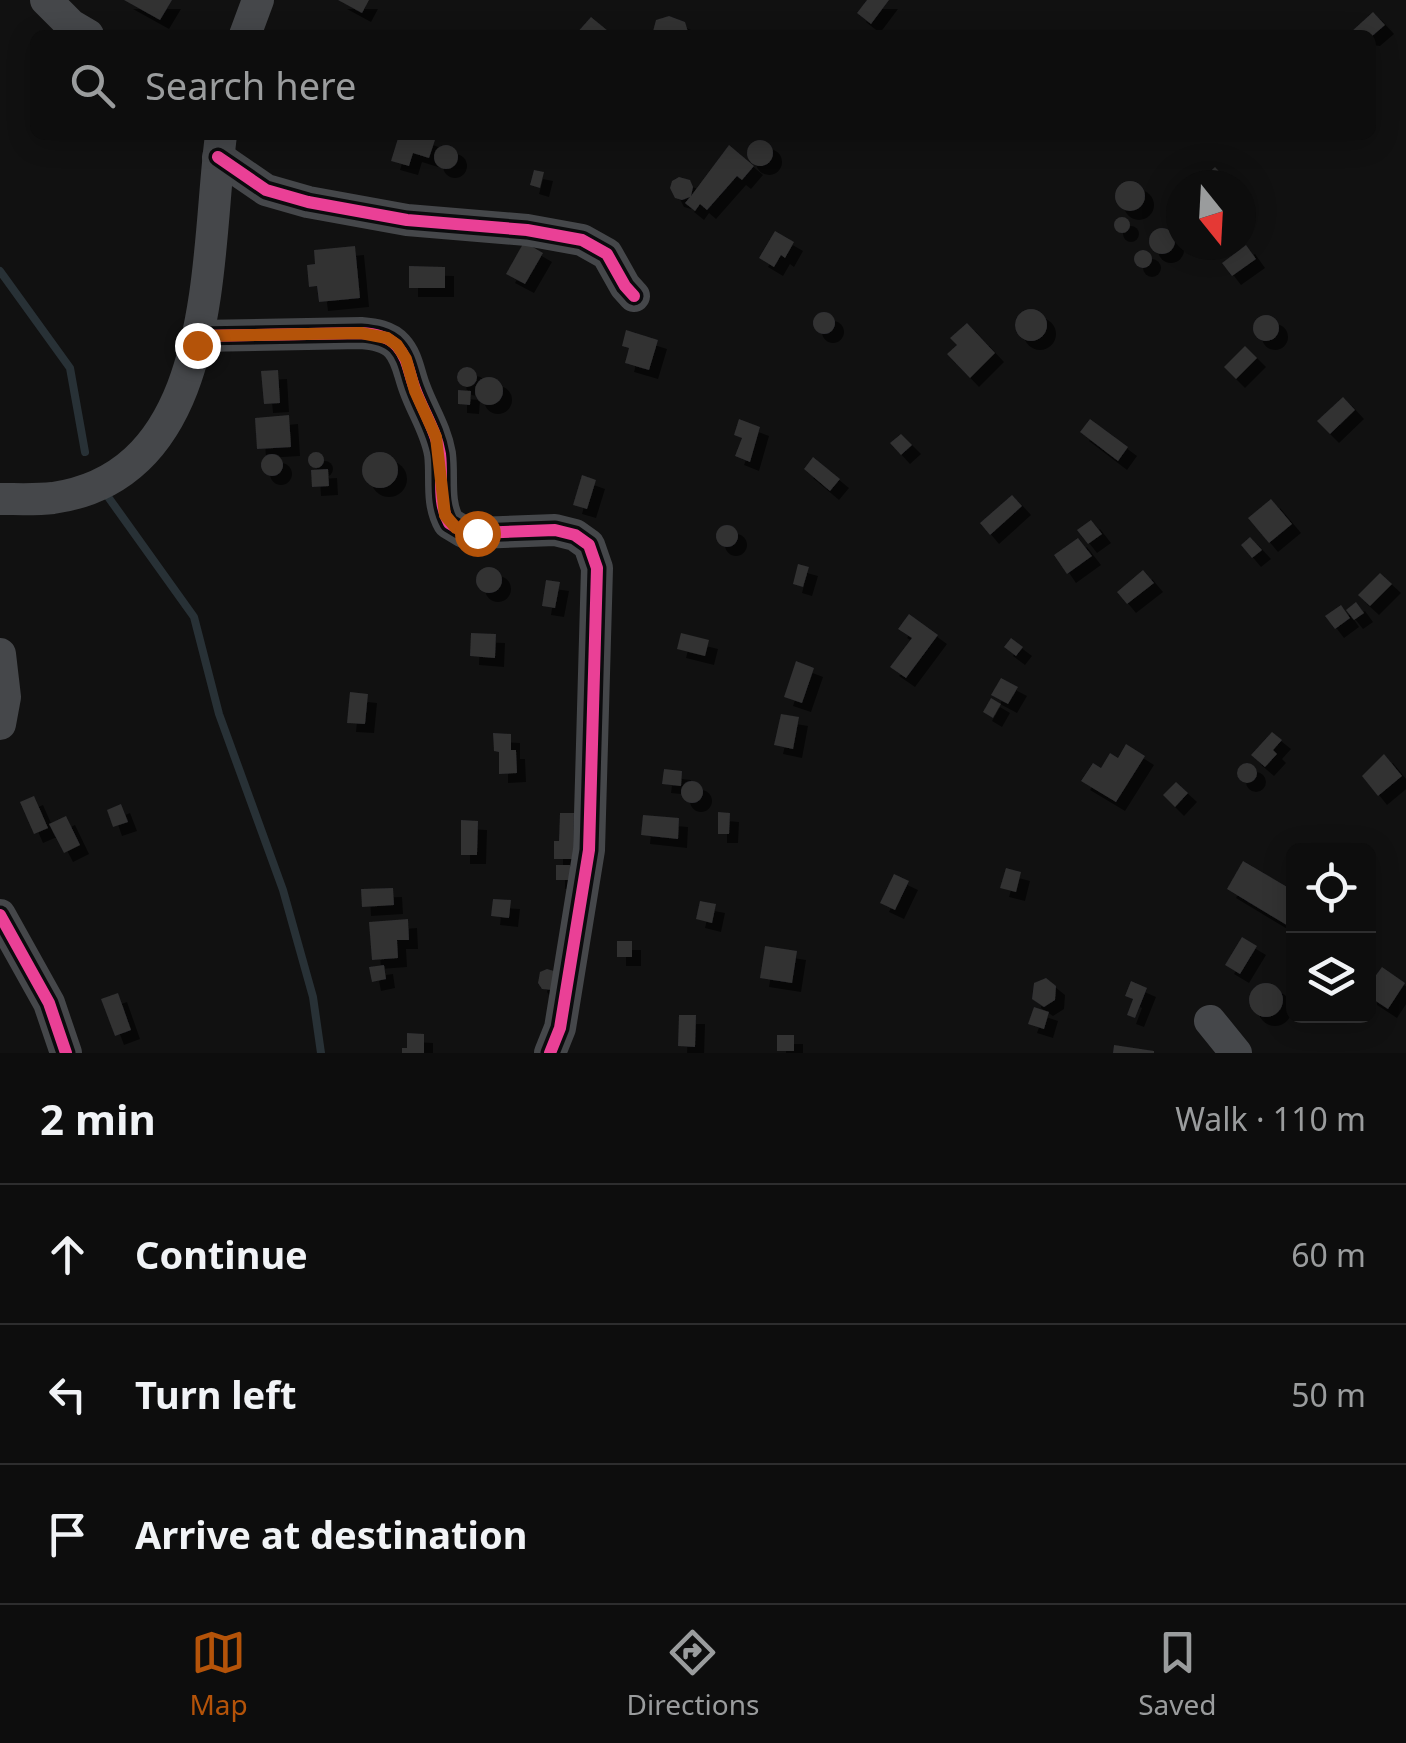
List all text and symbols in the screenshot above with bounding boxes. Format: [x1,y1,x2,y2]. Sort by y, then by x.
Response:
search box [30,30,1376,140]
icon: search [65,58,120,113]
text: Search here [145,59,356,111]
north arrow [1166,170,1256,260]
route end [175,323,221,369]
route start [455,511,501,557]
map controls [1286,843,1376,1023]
button: locate [1286,843,1376,933]
button: layers [1286,933,1376,1023]
text: 2 min [40,1090,156,1147]
text: Walk · 110 m [1175,1097,1366,1140]
icon: ahead [40,1227,95,1282]
text: Continue [135,1228,308,1280]
text: 60 m [1291,1233,1366,1276]
icon: left [40,1367,95,1422]
text: Turn left [135,1368,297,1420]
text: 50 m [1291,1373,1366,1416]
icon: arrive [40,1507,95,1562]
text: Arrive at destination [135,1508,527,1560]
tab: Map [189,1625,248,1723]
tab: Directions [627,1625,759,1723]
tab: Saved [1138,1625,1217,1723]

